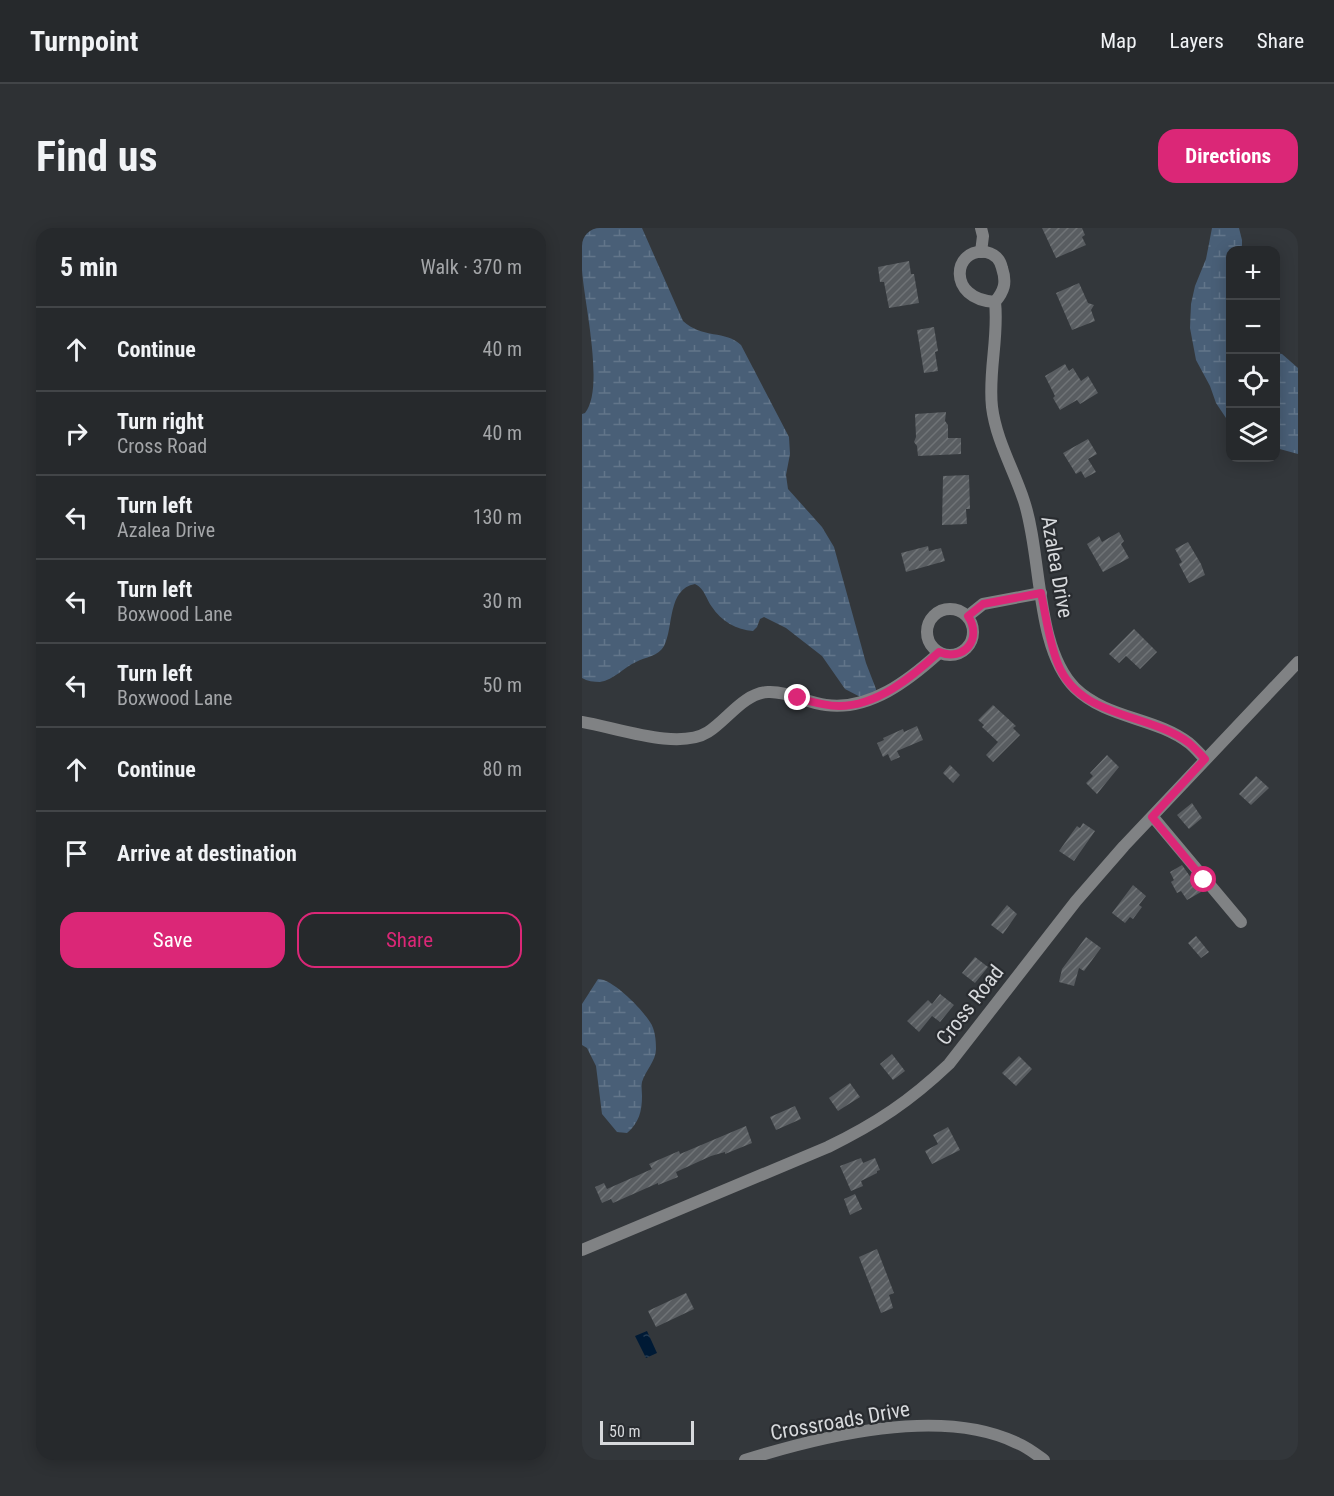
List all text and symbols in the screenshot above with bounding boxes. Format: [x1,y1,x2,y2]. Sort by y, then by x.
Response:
text: Turnpoint [30,25,138,58]
text: Map [1100,29,1137,53]
text: Layers [1170,29,1224,53]
text: Share [1257,29,1304,53]
button: Directions [1158,129,1298,183]
text: Find us [36,132,157,181]
map controls [1226,246,1280,462]
button: + [1226,246,1280,300]
text: 5 min [60,252,118,282]
text: Walk · 370 m [421,255,522,279]
button: − [1226,300,1280,354]
icon: ahead [60,333,93,366]
text: Continue [117,337,196,362]
text: 40 m [483,337,522,361]
button: locate [1226,354,1280,408]
button: layers [1226,408,1280,462]
text: Turn right [117,409,204,434]
icon: right [60,417,93,450]
text: 40 m [483,421,522,445]
text: Cross Road [117,434,207,458]
text: Turn left [117,493,192,518]
icon: left [60,501,93,534]
text: 130 m [473,505,522,529]
street label: Azalea Drive [1036,514,1078,620]
text: Azalea Drive [117,518,215,542]
text: Turn left [117,577,192,602]
icon: left [60,585,93,618]
text: 30 m [483,589,522,613]
text: Boxwood Lane [117,602,232,626]
text: Turn left [117,661,192,686]
icon: left [60,669,93,702]
text: 50 m [483,673,522,697]
route end [784,684,810,710]
text: Boxwood Lane [117,686,232,710]
icon: ahead [60,753,93,786]
text: Continue [117,757,196,782]
text: 80 m [483,757,522,781]
icon: arrive [60,837,93,870]
text: Arrive at destination [117,841,297,866]
route start [1190,866,1216,892]
button: Save [60,912,285,968]
button: Share [297,912,522,968]
street label: Cross Road [931,960,1009,1050]
street label: Crossroads Drive [768,1397,912,1445]
scale bar [600,1418,694,1446]
text: 50 m [609,1422,641,1441]

